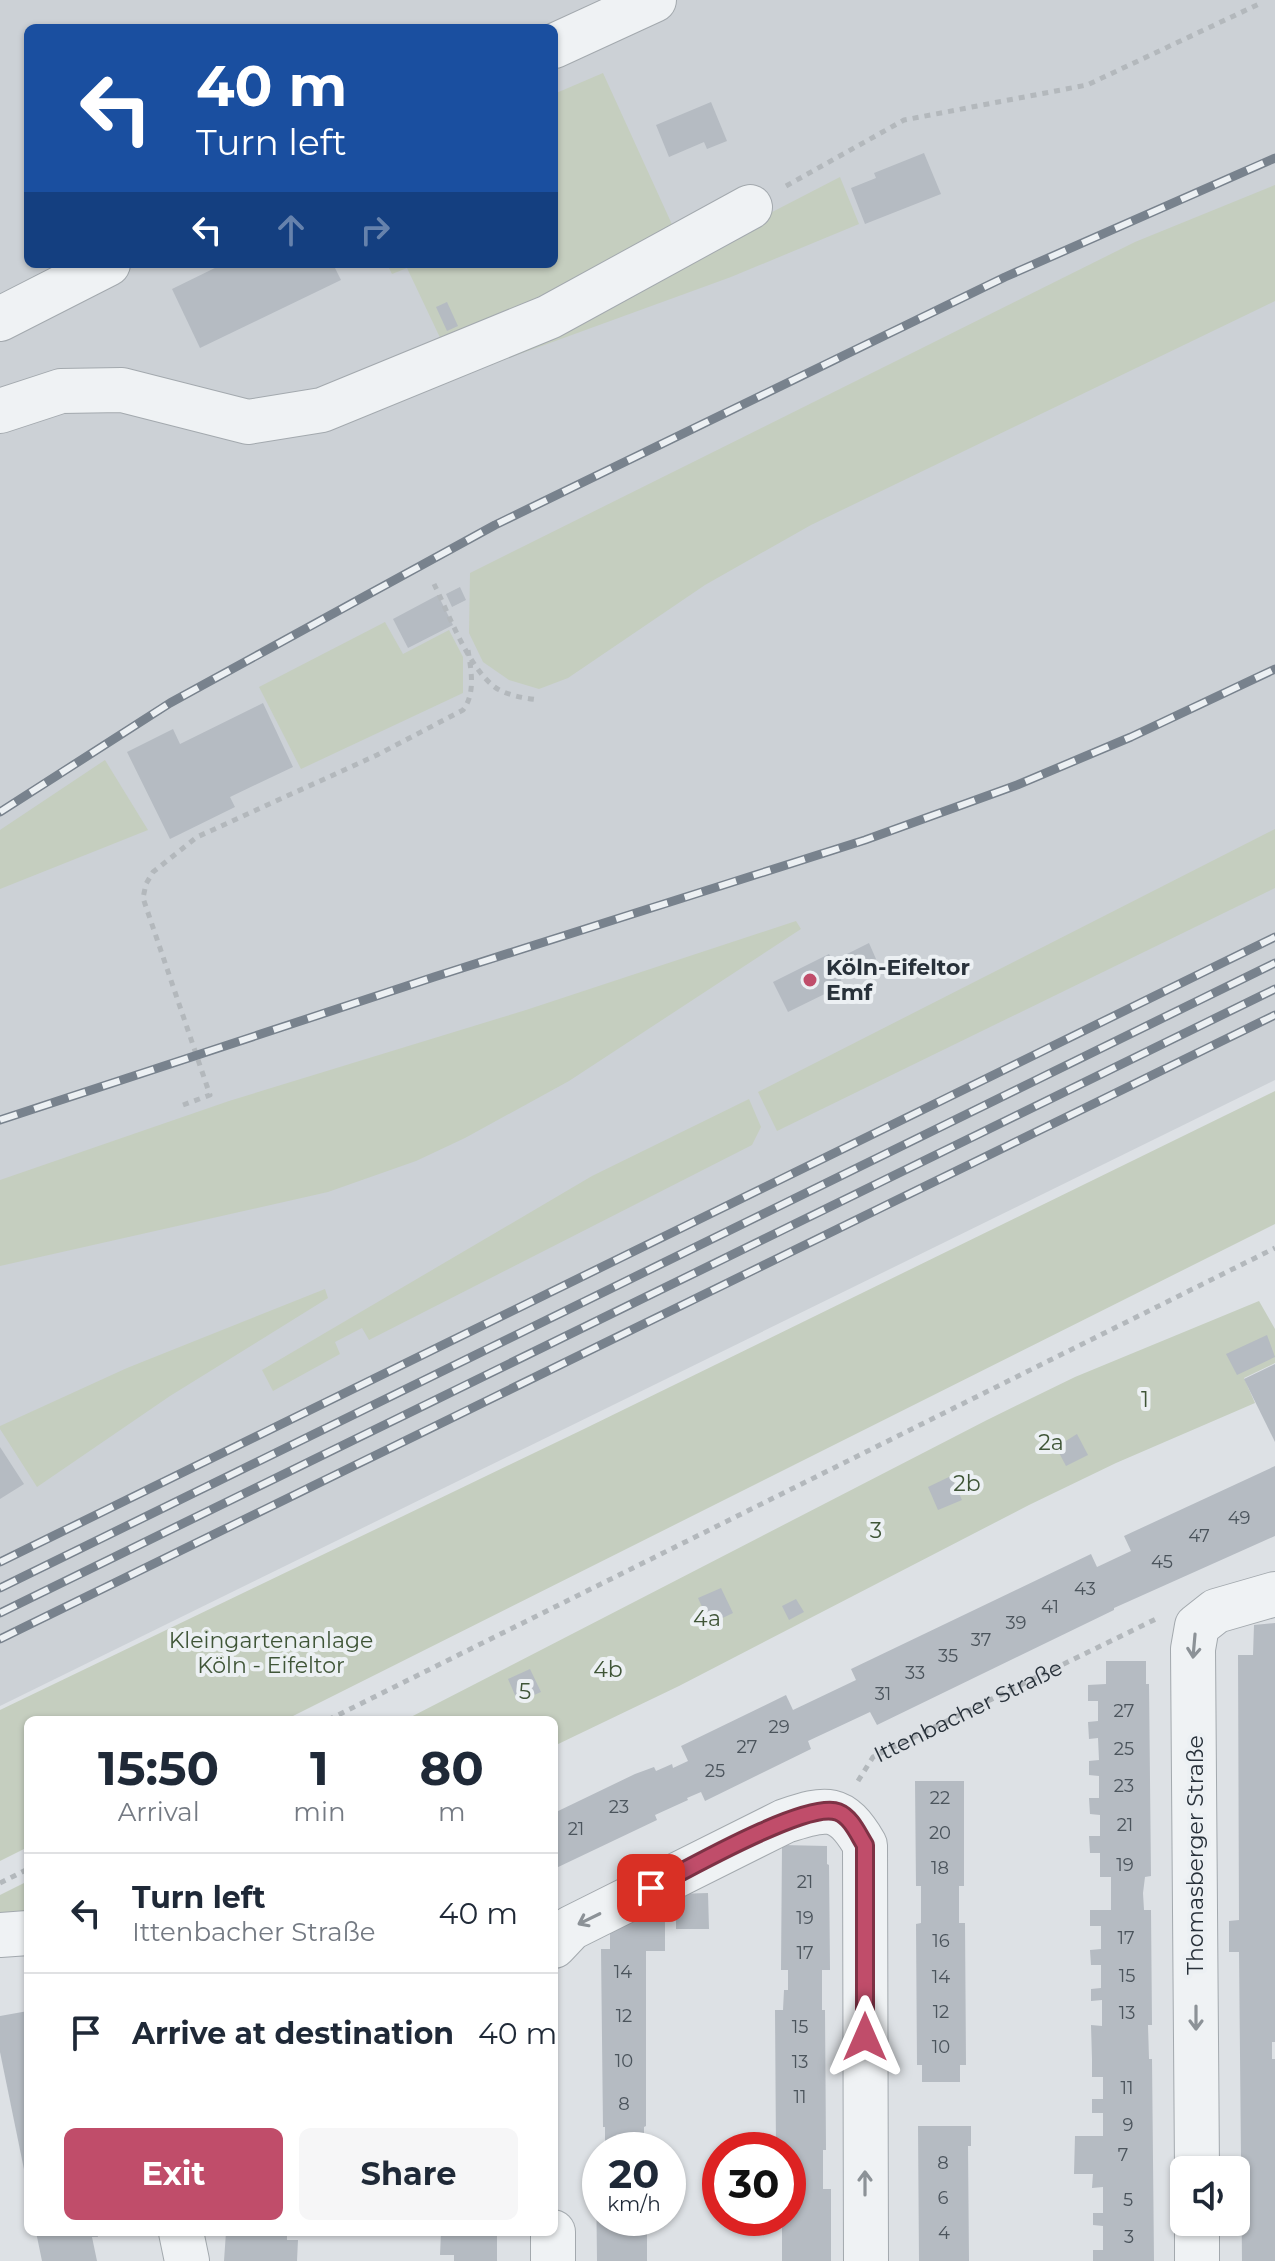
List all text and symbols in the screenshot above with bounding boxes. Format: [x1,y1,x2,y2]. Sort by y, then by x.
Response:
text: 40 m [196,52,347,120]
icon: left [64,56,168,160]
text: Turn left [196,120,347,164]
icon: left [185,208,229,252]
icon: ahead [269,208,313,252]
icon: right [353,208,397,252]
place label: Köln-Eifeltor Emf [826,954,970,1006]
marker: Köln-Eifeltor Emf [801,971,819,989]
park label: 1 [1141,1386,1149,1413]
park label: 2a [1038,1429,1064,1456]
park label: 2b [953,1470,981,1497]
house number: 49 [1228,1507,1250,1529]
park label: 3 [870,1517,882,1544]
house number: 47 [1188,1525,1210,1547]
house number: 45 [1151,1551,1173,1573]
house number: 43 [1074,1578,1096,1600]
house number: 41 [1041,1596,1059,1618]
park label: 4a [693,1605,721,1632]
house number: 39 [1005,1612,1027,1634]
park label: Kleingartenanlage Köln - Eifeltor [169,1627,373,1679]
house number: 37 [971,1629,991,1651]
one-way arrow [1187,1632,1202,1659]
house number: 35 [938,1645,958,1667]
street label: Ittenbacher Straße [869,1653,1067,1768]
park label: 4b [593,1656,623,1683]
house number: 33 [905,1662,925,1684]
park label: 5 [519,1678,531,1705]
house number: 31 [875,1683,891,1705]
house number: 27 [1114,1700,1134,1722]
house number: 29 [768,1716,790,1738]
street label: Thomasberger Straße [1182,1735,1209,1975]
house number: 27 [737,1736,757,1758]
house number: 25 [1114,1738,1134,1760]
text: 15:50 [98,1739,219,1797]
text: 1 [310,1739,329,1797]
text: 80 [420,1739,484,1797]
house number: 25 [705,1760,725,1782]
house number: 23 [1114,1775,1134,1797]
house number: 22 [930,1787,950,1809]
text: Arrival [118,1796,200,1828]
text: min [293,1796,345,1828]
text: m [438,1796,466,1828]
house number: 23 [609,1796,629,1818]
house number: 21 [1117,1814,1133,1836]
house number: 21 [568,1818,584,1840]
house number: 20 [929,1822,951,1844]
pin [617,1854,685,1922]
house number: 19 [1116,1854,1134,1876]
house number: 18 [931,1857,949,1879]
icon: arrive [629,1866,673,1910]
house number: 21 [797,1871,813,1893]
text: Turn left [132,1879,265,1916]
icon: left [64,1891,108,1935]
text: 40 m [439,1895,518,1932]
house number: 19 [796,1907,814,1929]
one-way arrow [578,1911,602,1927]
text: Ittenbacher Straße [132,1916,376,1948]
house number: 17 [1117,1927,1135,1949]
house number: 16 [932,1930,950,1952]
house number: 17 [796,1942,814,1964]
house number: 14 [614,1961,632,1983]
house number: 15 [1119,1965,1135,1987]
house number: 14 [932,1966,950,1988]
position arrow [823,1995,907,2079]
house number: 12 [933,2001,949,2023]
house number: 13 [1119,2002,1135,2024]
one-way arrow [1188,2004,1204,2031]
house number: 12 [616,2005,632,2027]
icon: arrive [64,2011,108,2055]
text: Arrive at destination [132,2015,454,2052]
text: 40 m [478,2015,557,2052]
house number: 15 [792,2016,808,2038]
house number: 10 [932,2036,950,2058]
house number: 10 [615,2050,633,2072]
house number: 13 [792,2051,808,2073]
house number: 11 [1121,2077,1134,2099]
house number: 11 [794,2086,807,2108]
house number: 8 [618,2093,630,2115]
house number: 9 [1123,2114,1134,2136]
button: Exit [64,2128,283,2220]
button: Share [299,2128,518,2220]
speed limit sign: 30 [702,2132,806,2236]
house number: 7 [1118,2144,1128,2166]
text: 20 [609,2149,659,2198]
house number: 8 [937,2152,949,2174]
map controls [1170,2156,1250,2236]
button: sound [1170,2156,1250,2236]
one-way arrow [857,2170,873,2197]
house number: 6 [938,2187,949,2209]
house number: 5 [1123,2189,1133,2211]
text: km/h [607,2192,661,2216]
house number: 4 [938,2222,950,2244]
house number: 3 [1124,2226,1134,2248]

